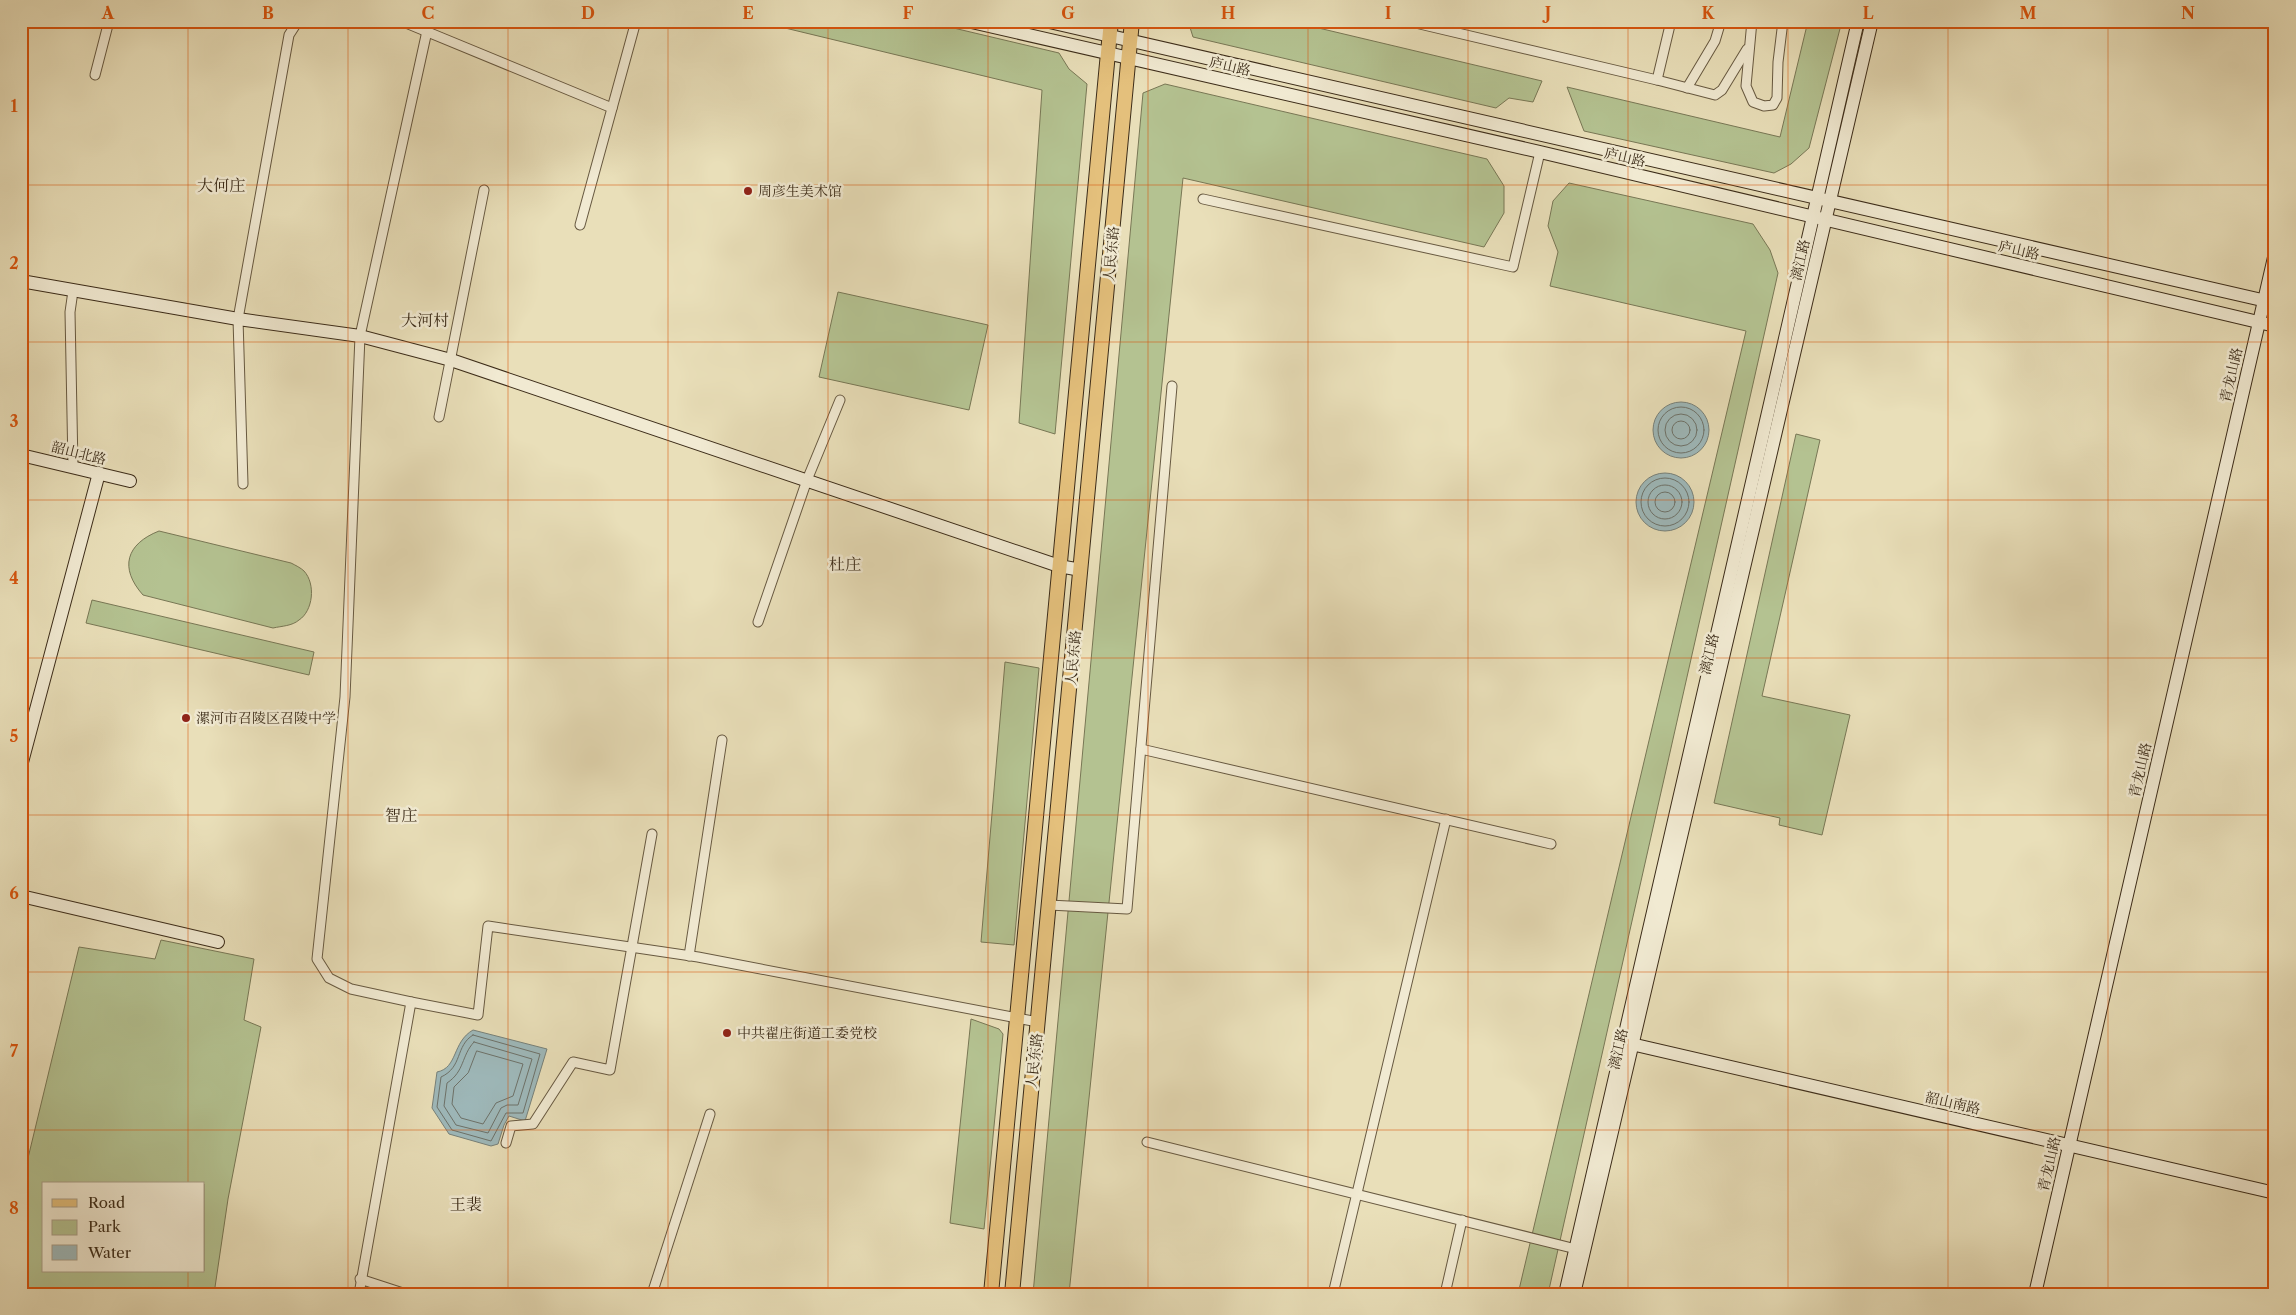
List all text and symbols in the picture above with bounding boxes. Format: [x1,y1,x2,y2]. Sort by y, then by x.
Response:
text: A [101,3,115,23]
text: B [262,3,274,23]
text: C [422,3,434,23]
text: D [581,3,595,23]
text: E [742,3,754,23]
text: F [903,3,914,23]
text: G [1061,3,1075,23]
text: H [1221,3,1235,23]
text: I [1385,3,1392,23]
text: J [1542,3,1551,23]
text: K [1702,3,1716,23]
text: L [1862,3,1874,23]
text: M [2020,3,2037,23]
text: N [2181,3,2195,23]
street label: 庐山路 [1208,53,1252,79]
text: 1 [10,96,18,116]
street label: 庐山路 [1603,144,1647,170]
district label: 大何庄 [197,175,245,195]
place label: 周彦生美术馆 [758,182,842,200]
marker: 周彦生美术馆 [742,185,754,197]
street label: 人民东路 [1100,225,1122,283]
street label: 庐山路 [1997,237,2041,263]
street label: 漓江路 [1787,238,1813,282]
text: 2 [9,253,19,273]
district label: 大河村 [401,310,449,330]
street label: 青龙山路 [2216,346,2246,404]
text: 3 [9,411,19,431]
street label: 韶山北路 [50,437,108,469]
district label: 杜庄 [829,554,861,574]
text: 4 [9,568,19,588]
street label: 人民东路 [1062,629,1084,687]
street label: 漓江路 [1696,632,1722,676]
place label: 漯河市召陵区召陵中学 [196,709,336,727]
marker: 漯河市召陵区召陵中学 [180,712,192,724]
text: 5 [10,726,19,746]
street label: 青龙山路 [2125,741,2155,799]
district label: 智庄 [385,805,417,825]
text: 6 [9,883,19,903]
place label: 中共翟庄街道工委党校 [737,1024,877,1042]
marker: 中共翟庄街道工委党校 [721,1027,733,1039]
street label: 漓江路 [1605,1027,1631,1071]
street label: 人民东路 [1022,1032,1046,1090]
text: 7 [10,1041,19,1061]
street label: 韶山南路 [1924,1088,1982,1118]
street label: 青龙山路 [2034,1135,2064,1193]
legend [42,1182,205,1272]
text: Road [88,1193,125,1212]
district label: 王裴 [450,1194,482,1214]
text: 8 [9,1198,19,1218]
text: Park [88,1217,122,1236]
text: Water [87,1243,132,1262]

